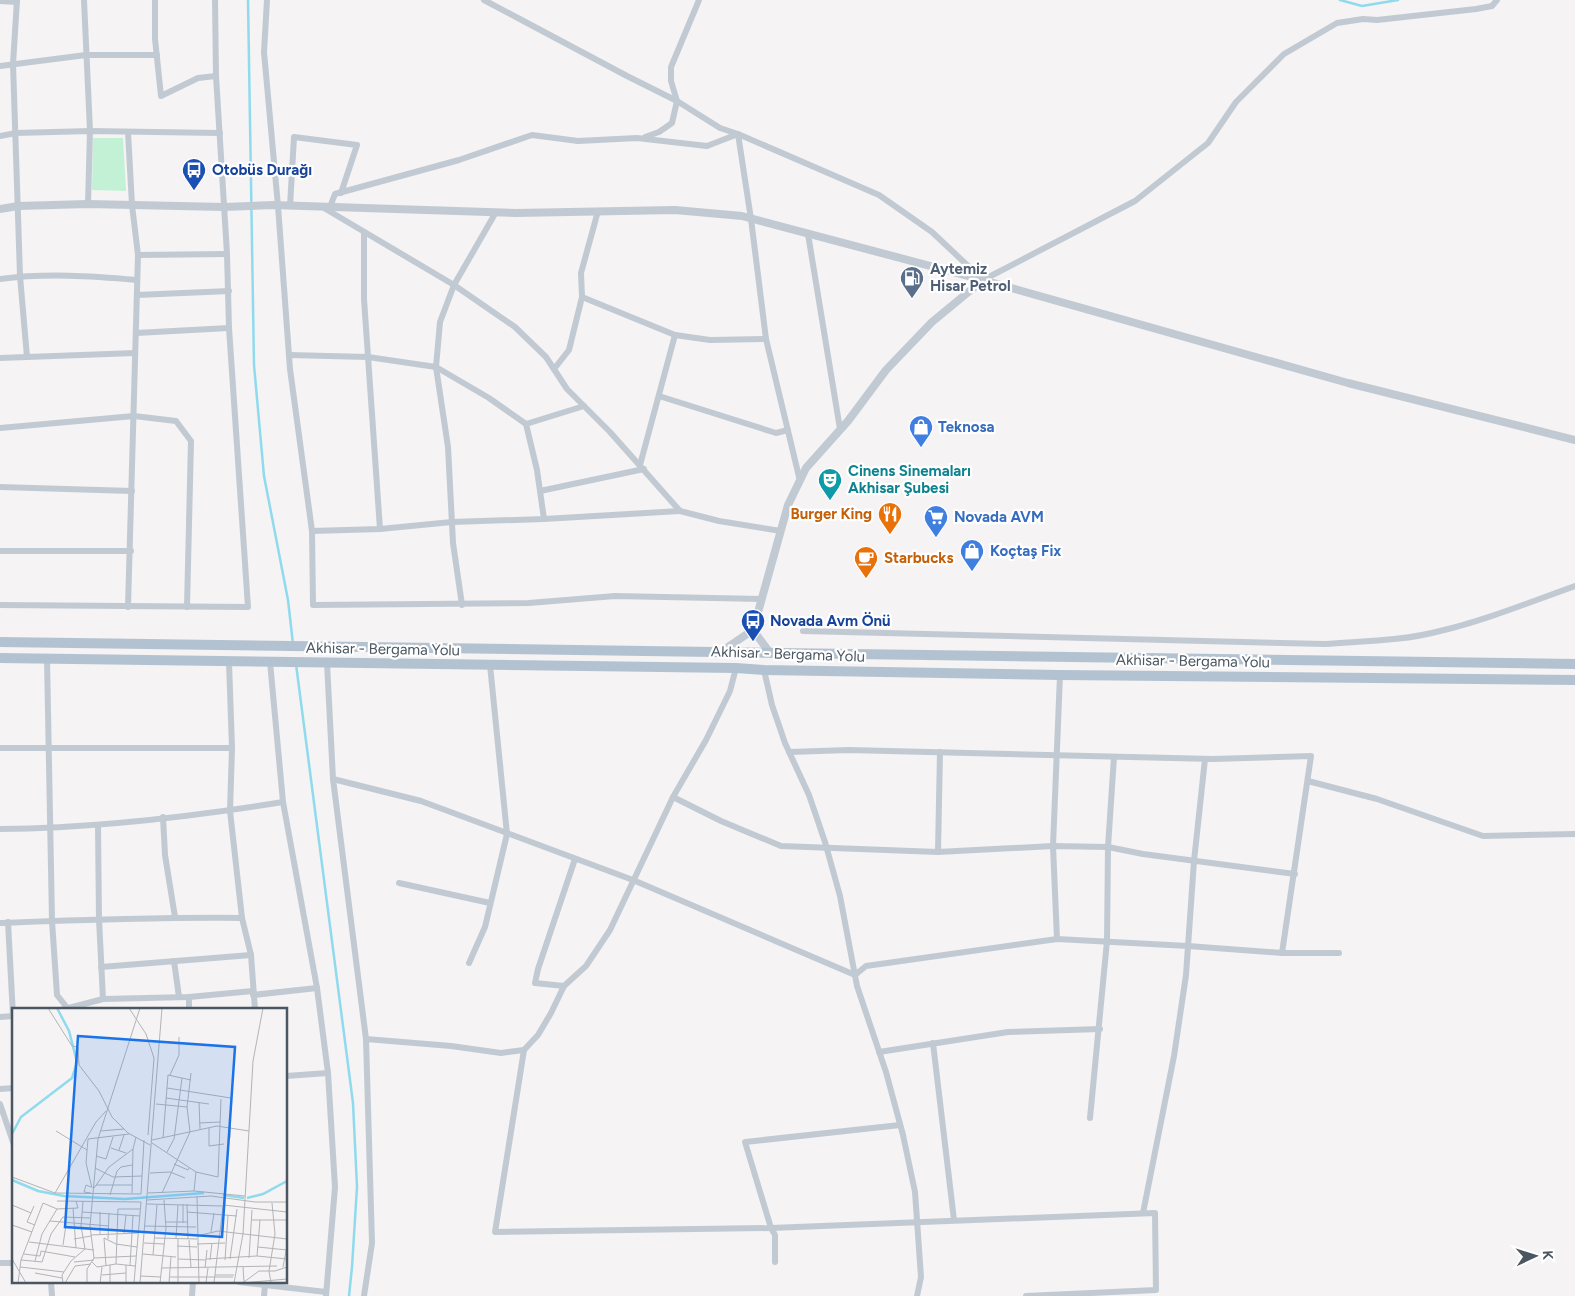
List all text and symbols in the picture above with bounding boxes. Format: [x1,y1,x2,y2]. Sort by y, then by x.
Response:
bus stop icon: Otobüs Durağı [181,157,207,191]
place label: Otobüs Durağı [212,161,312,179]
place label: Aytemiz Hisar Petrol [930,260,1011,295]
fuel station icon: Aytemiz Hisar Petrol [899,265,925,299]
shop icon: Teknosa [908,414,934,448]
place label: Teknosa [938,418,994,436]
place label: Cinens Sinemaları Akhisar Şubesi [848,462,971,497]
theatre icon: Cinens Sinemaları Akhisar Şubesi [817,467,843,501]
restaurant icon: Burger King [877,501,903,535]
supermarket icon: Novada AVM [923,504,949,538]
place label: Burger King [791,505,872,523]
place label: Novada AVM [954,508,1044,526]
shop icon: Koçtaş Fix [959,538,985,572]
place label: Koçtaş Fix [990,542,1061,560]
cafe icon: Starbucks [853,545,879,579]
place label: Starbucks [884,549,953,567]
bus stop icon: Novada Avm Önü [740,608,766,642]
place label: Novada Avm Önü [770,611,890,630]
street label: Akhisar - Bergama Yolu [306,639,460,659]
street label: Akhisar - Bergama Yolu [711,642,865,666]
street label: Akhisar - Bergama Yolu [1116,651,1270,671]
inset map [12,1008,288,1284]
north arrow [1510,1231,1560,1281]
text: K [1539,1250,1556,1261]

